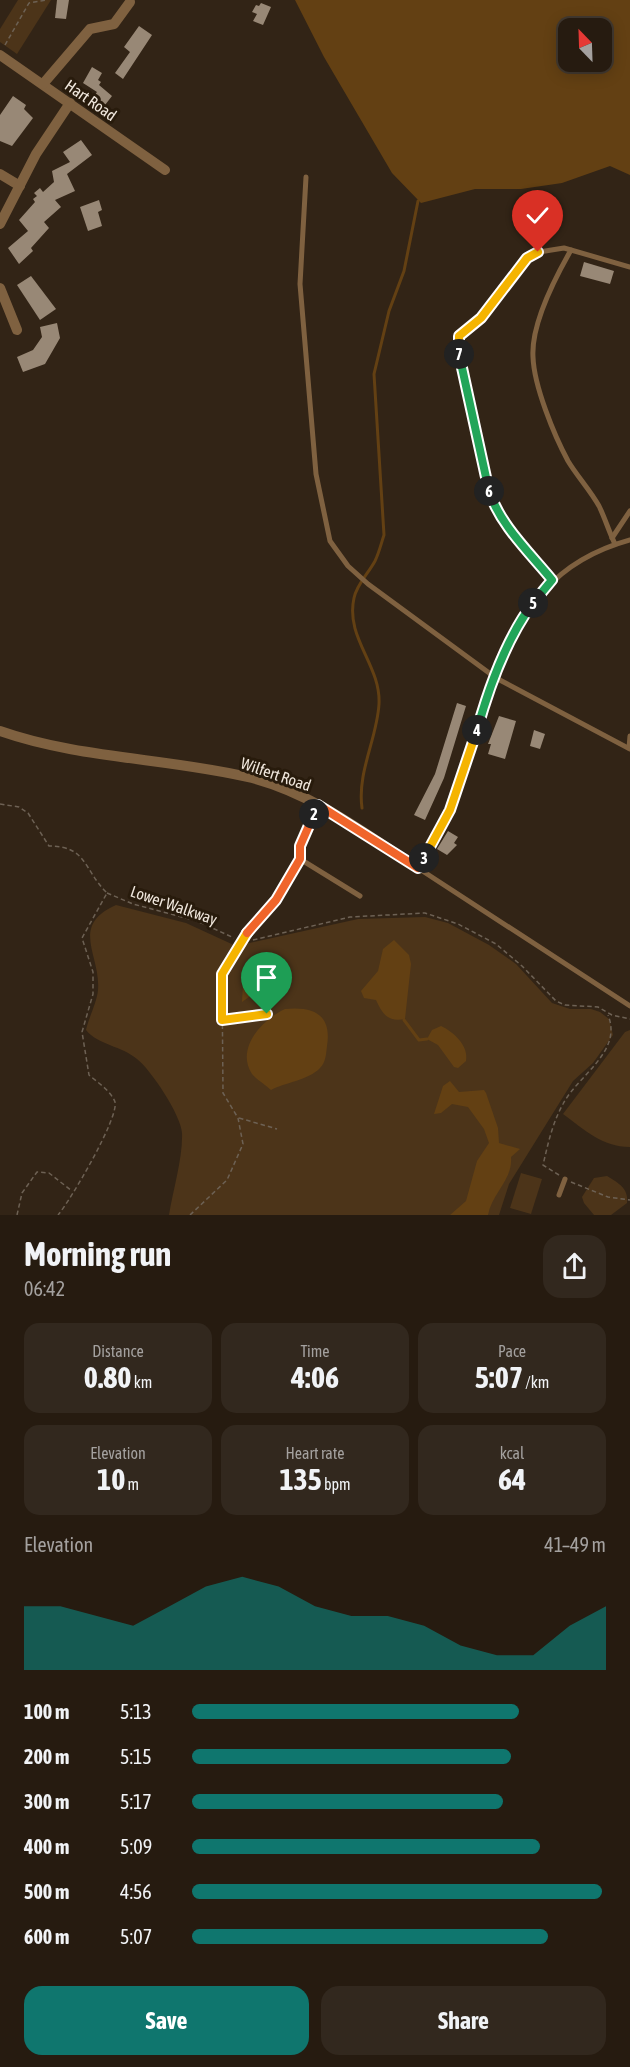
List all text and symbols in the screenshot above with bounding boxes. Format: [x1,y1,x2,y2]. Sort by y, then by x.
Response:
north arrow [558,18,612,72]
map controls [558,18,612,72]
street label: Hart Road [62,76,120,124]
pin [512,190,563,252]
icon: check [521,199,554,232]
pin: 7 [444,339,474,369]
text: 7 [455,345,463,363]
pin: 6 [474,476,504,506]
text: 6 [485,482,493,500]
pin: 5 [518,588,548,618]
text: 5 [529,594,537,612]
pin: 4 [462,715,492,745]
text: 4 [473,721,481,739]
street label: Wilfert Road [239,754,313,794]
pin: 2 [299,799,329,829]
text: 2 [310,805,318,823]
pin: 3 [409,843,439,873]
text: 3 [420,849,428,867]
street label: Lower Walkway [128,882,220,929]
pin [241,952,292,1014]
icon: arrive [250,961,283,994]
text: Morning run [24,1235,171,1273]
button: share [543,1235,606,1298]
text: 06:42 [24,1277,65,1300]
text: Distance [92,1342,144,1360]
text: Time [300,1342,330,1360]
text: Pace [498,1342,526,1360]
text: 0.80 [84,1360,131,1394]
text: 4:06 [291,1360,339,1394]
text: 5:07 [475,1360,523,1394]
text: km [131,1373,152,1391]
text: /km [523,1373,549,1391]
text: Elevation [90,1444,146,1462]
text: Heart rate [286,1444,344,1462]
text: kcal [500,1444,524,1462]
text: 10 [97,1462,125,1496]
text: 135 [279,1462,322,1496]
text: 64 [498,1462,526,1496]
text: m [125,1475,139,1493]
text: bpm [322,1475,351,1493]
text: Elevation [24,1533,93,1556]
text: 41–49 m [544,1533,606,1556]
text: 100 m [24,1700,69,1723]
text: 5:13 [120,1700,152,1723]
text: 200 m [24,1745,69,1768]
text: 5:15 [120,1745,152,1768]
text: 300 m [24,1790,69,1813]
text: 5:17 [120,1790,152,1813]
text: 400 m [24,1835,69,1858]
text: 5:09 [120,1835,152,1858]
text: 500 m [24,1880,69,1903]
text: 4:56 [120,1880,152,1903]
text: 600 m [24,1925,69,1948]
text: 5:07 [120,1925,152,1948]
button: Save [24,1986,309,2055]
button: Share [321,1986,606,2055]

